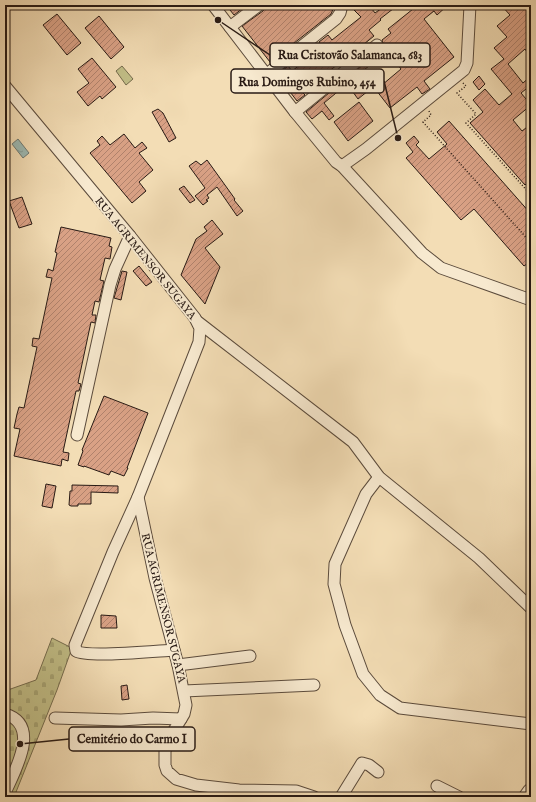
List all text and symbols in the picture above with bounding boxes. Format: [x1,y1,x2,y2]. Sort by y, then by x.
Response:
callout: Rua Cristovão Salamanca, 683 [270,43,430,67]
text: Rua Cristovão Salamanca, 683 [278,48,422,63]
callout: Rua Domingos Rubino, 454 [231,69,384,93]
text: Rua Domingos Rubino, 454 [238,75,377,91]
street label: RUA AGRIMENSOR SUGAYA [91,194,199,323]
street label: RUA AGRIMENSOR SUGAYA [138,532,189,685]
callout: Cemitério do Carmo I [69,727,195,751]
text: Cemitério do Carmo I [77,732,188,747]

